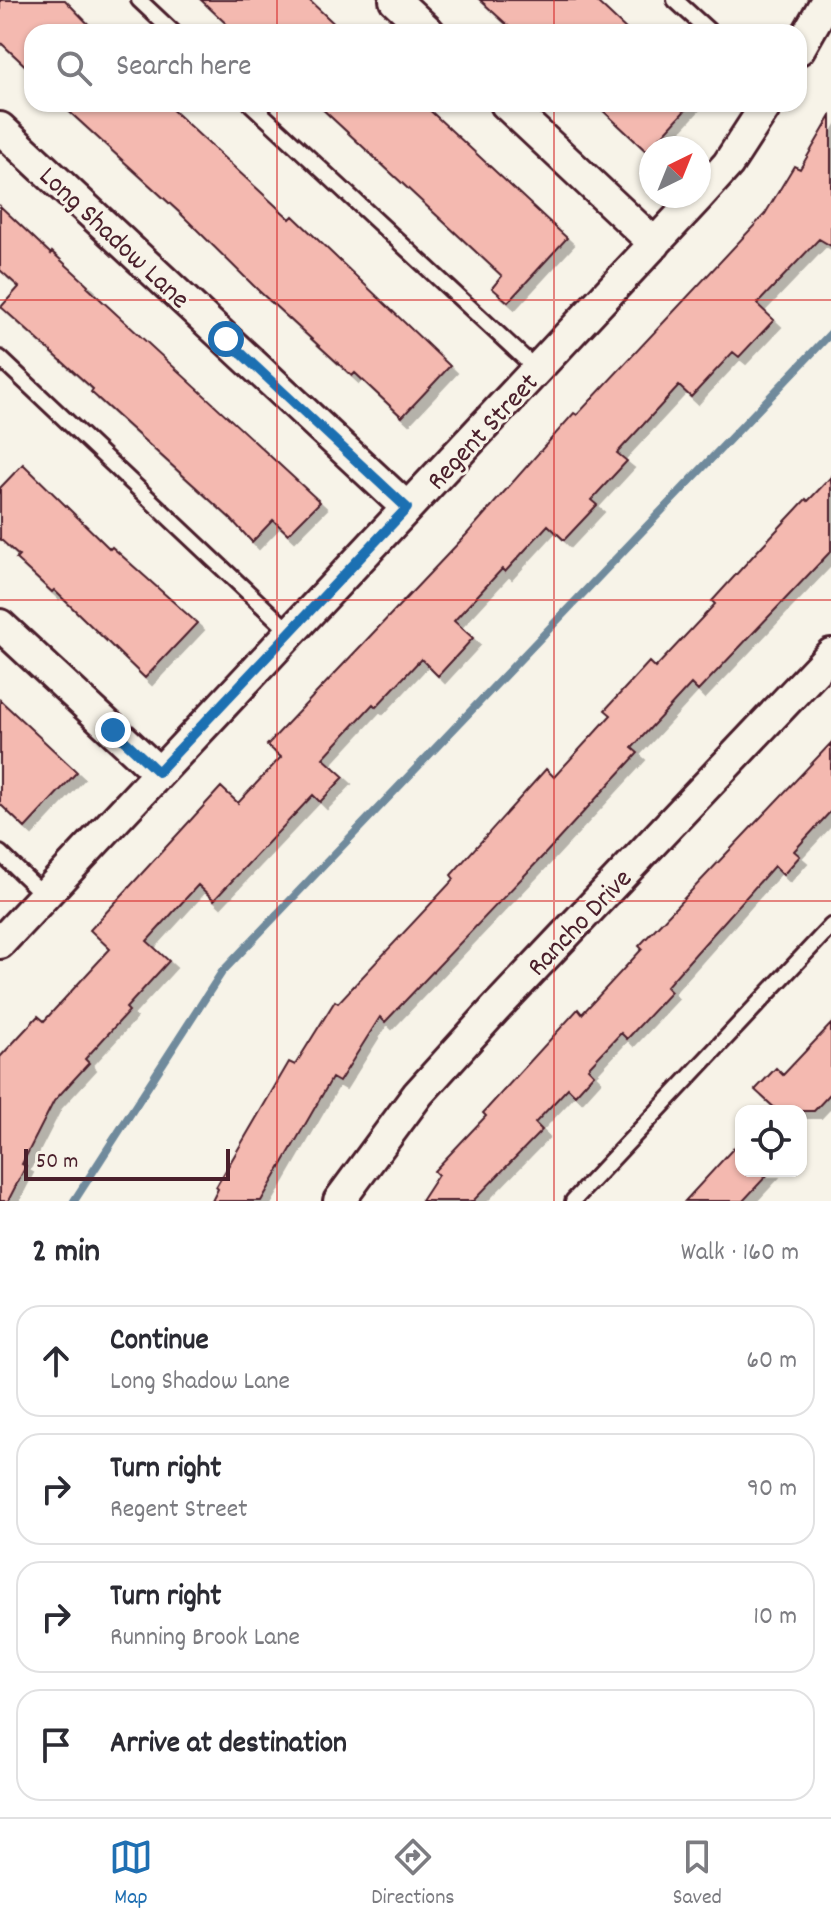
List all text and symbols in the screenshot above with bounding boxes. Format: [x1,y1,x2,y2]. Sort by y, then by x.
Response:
search box [24,24,807,112]
icon: search [52,46,96,90]
text: Search here [116,47,252,90]
north arrow [639,136,711,208]
street label: Long Shadow Lane [28,159,197,320]
route start [208,321,244,357]
street label: Regent Street [419,366,550,501]
route end [95,712,131,748]
street label: Rancho Drive [520,861,643,988]
map controls [735,1105,807,1177]
button: locate [735,1105,807,1177]
scale bar [24,1145,230,1181]
text: 50 m [36,1147,78,1178]
text: 2 min [32,1229,100,1278]
text: Walk · 160 m [681,1235,799,1272]
text: Continue [110,1321,209,1364]
icon: ahead [34,1339,78,1383]
text: 60 m [746,1343,797,1380]
text: Long Shadow Lane [110,1364,290,1401]
text: Turn right [110,1449,221,1492]
icon: right [34,1467,78,1511]
text: 90 m [747,1471,797,1508]
text: Regent Street [110,1492,248,1529]
text: Turn right [110,1577,221,1620]
icon: right [34,1595,78,1639]
text: 10 m [753,1599,797,1636]
text: Running Brook Lane [110,1620,300,1657]
icon: arrive [34,1723,78,1767]
text: Arrive at destination [110,1724,347,1767]
tab: Map [109,1835,153,1914]
tab: Directions [371,1835,455,1914]
tab: Saved [673,1835,722,1914]

